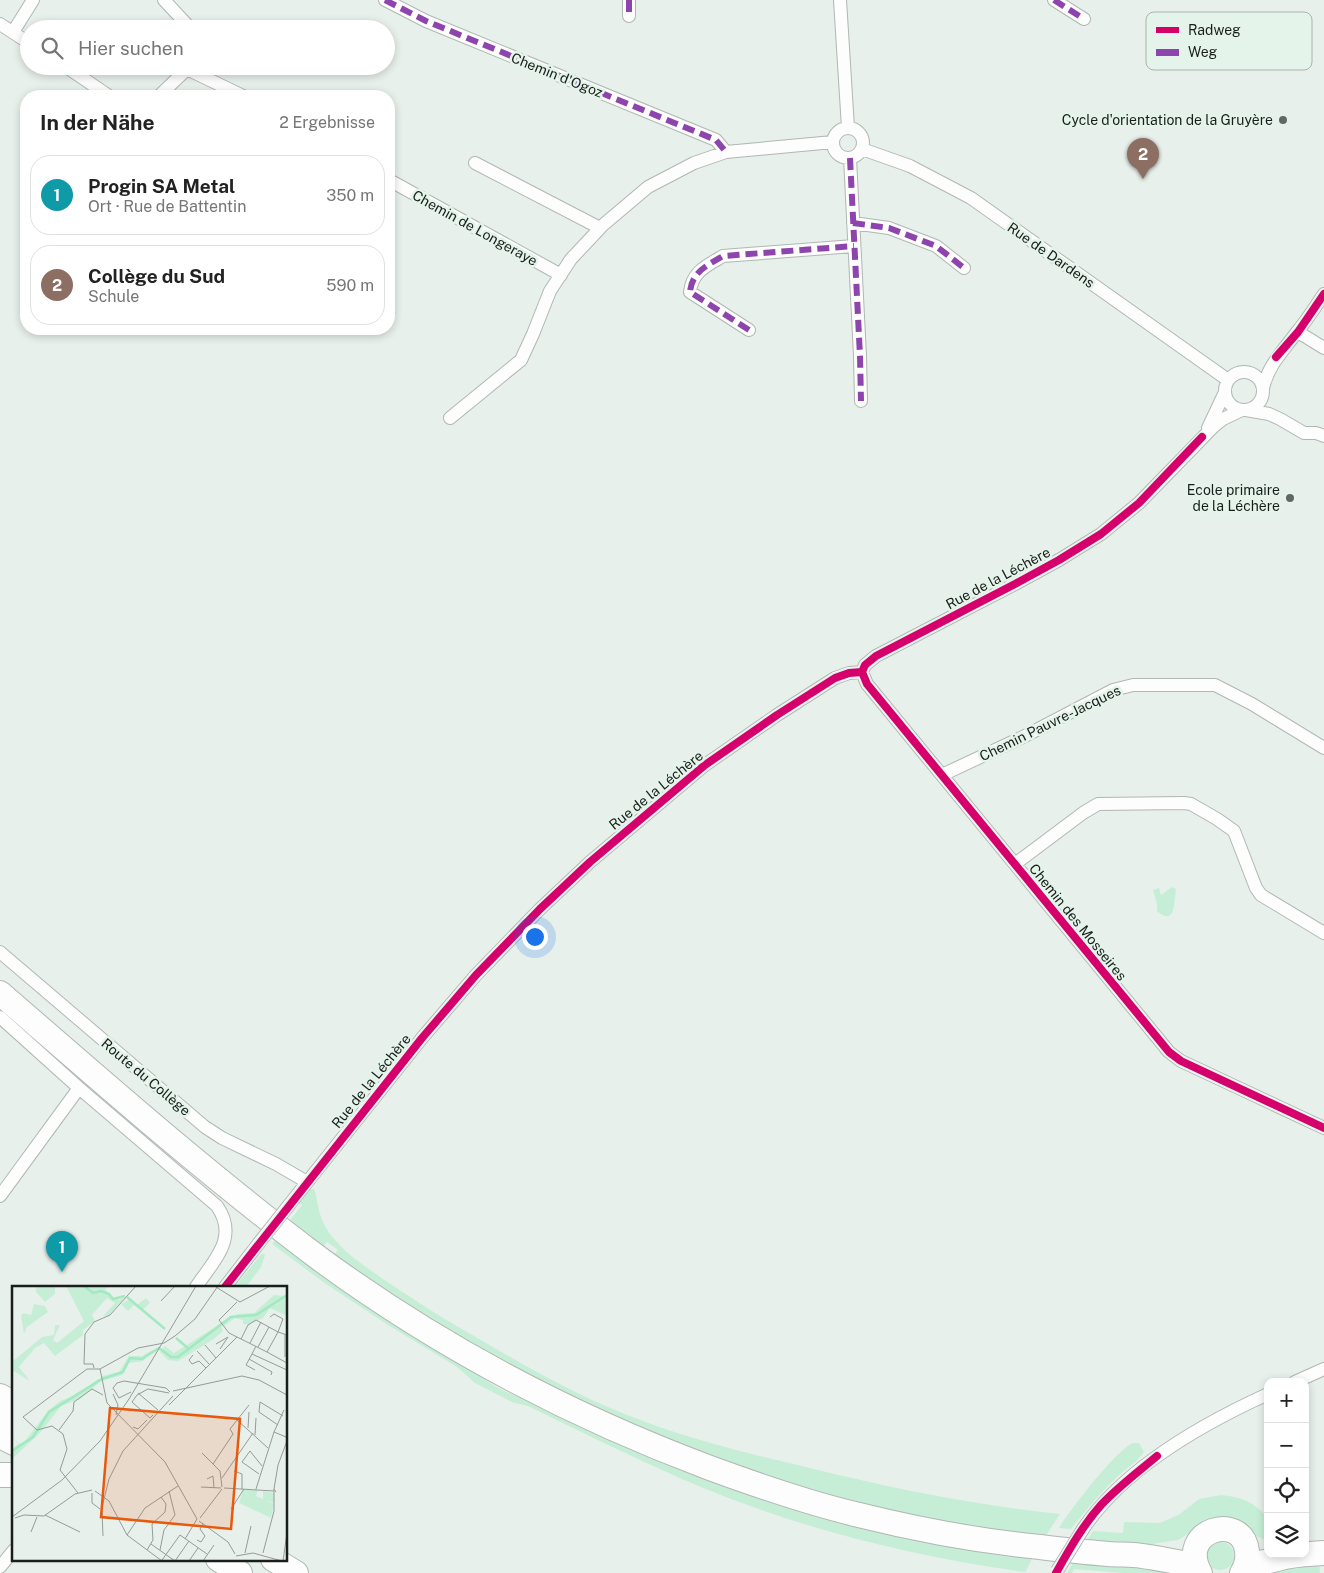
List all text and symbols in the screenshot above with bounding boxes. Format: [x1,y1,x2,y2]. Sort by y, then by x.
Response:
legend [1146,12,1312,70]
search box [20,20,395,75]
text: Radweg [1188,22,1241,38]
icon: search [38,34,66,62]
text: Hier suchen [78,37,184,59]
text: Weg [1188,44,1218,60]
street label: Chemin d'Ogoz [509,49,605,101]
text: In der Nähe [40,110,155,135]
place label: Cycle d'orientation de la Gruyère [1062,112,1273,128]
text: 2 Ergebnisse [279,113,375,132]
marker: Cycle d'orientation de la Gruyère [1277,114,1289,126]
pin: 2 [1127,138,1159,179]
text: Progin SA Metal [88,175,235,197]
text: 1 [54,186,60,205]
text: 350 m [326,186,374,205]
street label: Chemin de Longeraye [410,187,540,269]
text: Ort · Rue de Battentin [88,197,246,216]
street label: Rue de Dardens [1005,219,1097,291]
text: Collège du Sud [88,265,225,287]
text: 2 [52,276,62,295]
text: 590 m [326,276,374,295]
text: Schule [88,287,139,306]
place label: Ecole primaire de la Léchère [1187,482,1280,514]
marker: Ecole primaire de la Léchère [1284,492,1296,504]
street label: Rue de la Léchère [943,544,1053,612]
street label: Chemin Pauvre-Jacques [977,682,1123,764]
street label: Rue de la Léchère [606,747,706,833]
street label: Chemin des Mosseires [1026,860,1130,984]
your location [522,924,548,950]
street label: Rue de la Léchère [328,1031,414,1131]
street label: Route du Collège [98,1035,194,1119]
pin: 1 [46,1231,78,1272]
inset map [12,1286,288,1560]
map controls [1264,1378,1309,1558]
button: + [1264,1378,1309,1423]
button: − [1264,1423,1309,1468]
button: locate [1264,1468,1309,1513]
button: layers [1264,1513,1309,1558]

